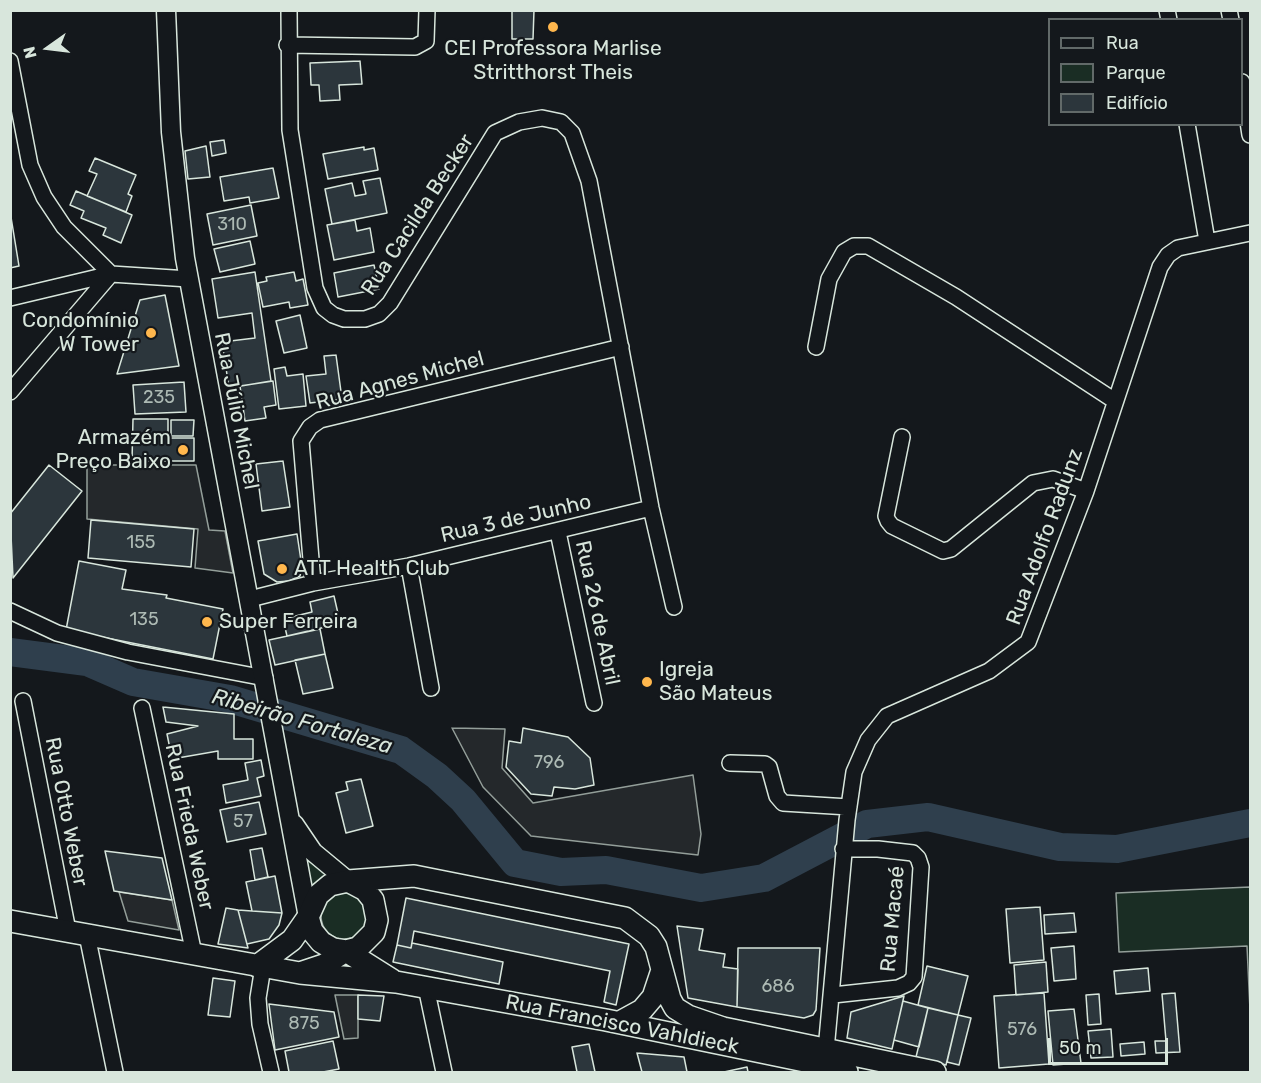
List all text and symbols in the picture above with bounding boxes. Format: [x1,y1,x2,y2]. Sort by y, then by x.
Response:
north arrow [18,18,78,78]
legend [1048,18,1243,126]
marker: CEI Professora Marlise Stritthorst Theis [546,20,560,34]
text: Rua [1106,32,1139,54]
place label: CEI Professora Marlise Stritthorst Theis [444,36,662,86]
text: N [19,45,41,60]
text: Parque [1106,62,1166,84]
text: Edifício [1106,92,1168,114]
street label: Rua Cacilda Becker [356,130,480,300]
house number: 310 [217,214,247,236]
place label: Condomínio W Tower [22,308,139,358]
marker: Condomínio W Tower [144,326,158,340]
street label: Rua Júlio Michel [208,330,264,492]
street label: Rua Agnes Michel [313,346,487,416]
house number: 235 [143,387,175,409]
place label: Armazém Preço Baixo [55,425,171,475]
marker: Armazém Preço Baixo [176,443,190,457]
street label: Rua Adolfo Radunz [1001,445,1089,629]
street label: Rua 3 de Junho [438,489,594,549]
house number: 155 [126,532,156,554]
street label: Rua 26 de Abril [569,538,625,688]
place label: ATT Health Club [294,556,450,582]
marker: ATT Health Club [275,562,289,576]
house number: 135 [129,609,159,631]
place label: Super Ferreira [219,609,358,635]
marker: Super Ferreira [200,615,214,629]
place label: Igreja São Mateus [659,657,772,707]
marker: Igreja São Mateus [640,675,654,689]
water label: Ribeirão Fortaleza [209,684,395,760]
street label: Rua Otto Weber [39,735,93,889]
street label: Rua Frieda Weber [159,741,219,913]
house number: 796 [534,752,564,774]
house number: 57 [233,811,253,833]
street label: Rua Macaé [876,865,910,973]
house number: 686 [761,976,795,998]
street label: Rua Francisco Vahldieck [503,990,741,1060]
house number: 875 [288,1013,320,1035]
house number: 576 [1007,1019,1037,1041]
scale bar [1051,1026,1171,1064]
text: 50 m [1059,1037,1102,1059]

